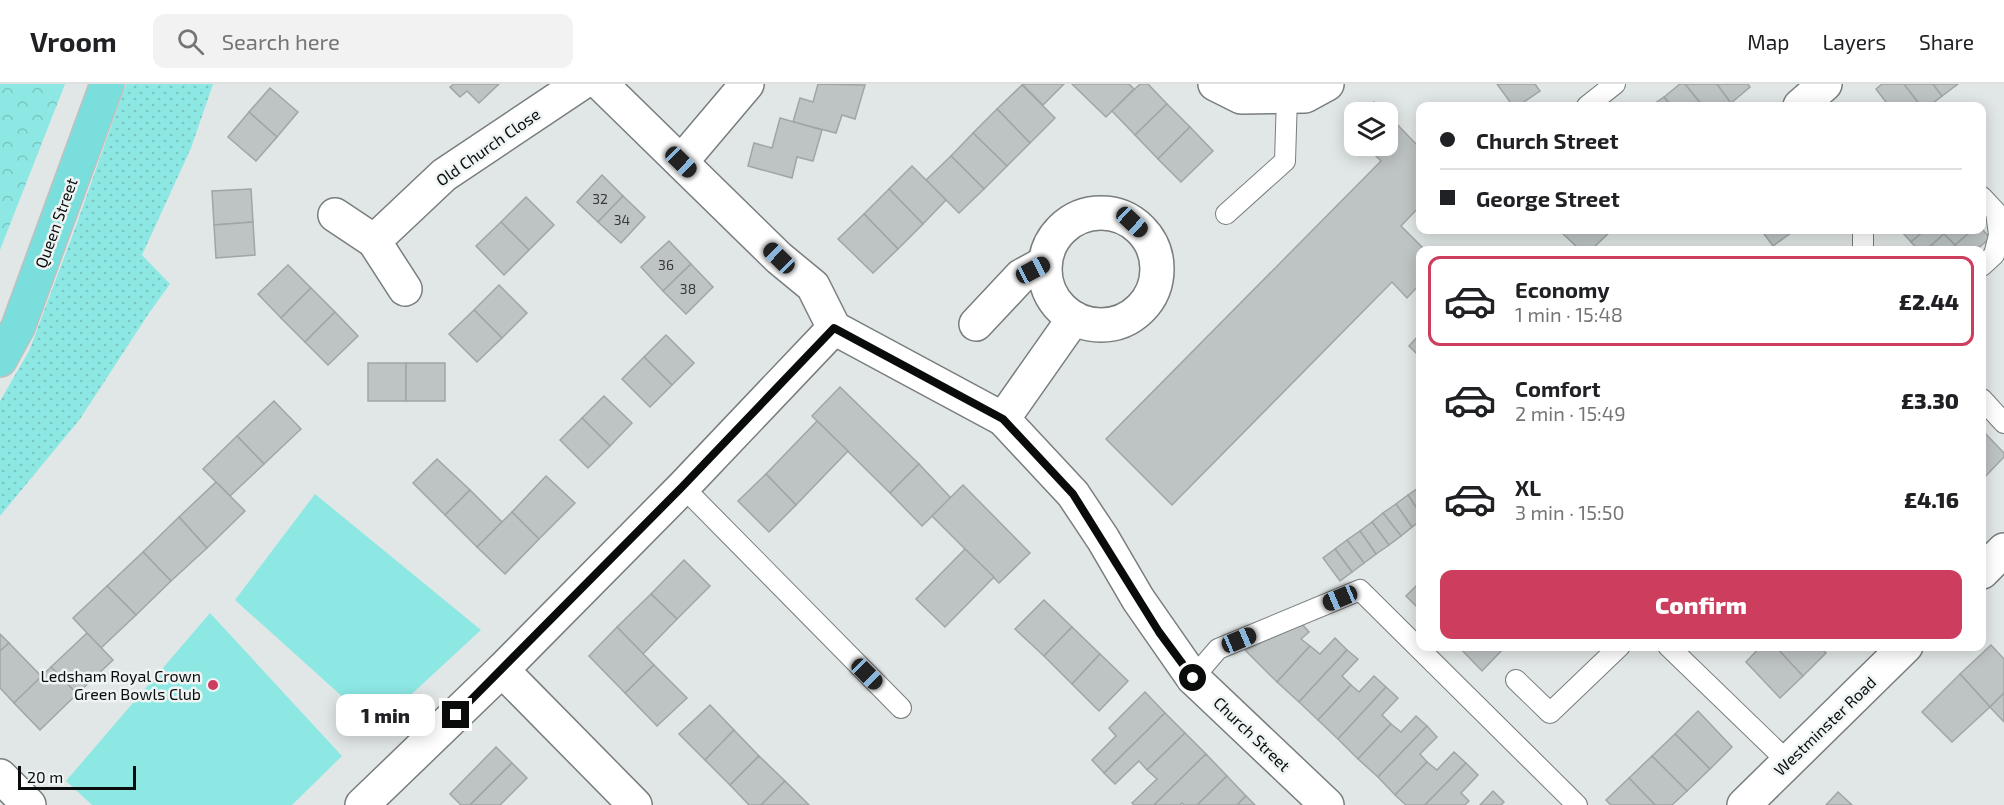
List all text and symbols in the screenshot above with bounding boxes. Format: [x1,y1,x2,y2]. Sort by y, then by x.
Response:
search box [153,14,573,68]
text: Vroom [30,24,117,58]
icon: search [174,25,207,58]
text: Search here [222,28,340,54]
text: Map [1747,29,1789,54]
text: Layers [1822,29,1886,54]
text: Share [1919,29,1974,54]
map controls [1344,102,1398,156]
button: layers [1344,102,1398,156]
street label: Old Church Close [432,104,543,189]
text: Church Street [1476,127,1618,153]
car [662,143,700,181]
street label: Queen Street [30,175,82,271]
text: George Street [1476,185,1620,211]
house number: 32 [592,190,608,207]
car [1113,203,1151,241]
house number: 34 [614,211,630,228]
car [760,239,798,277]
car [1013,254,1053,286]
house number: 36 [658,256,674,273]
icon: car [1443,274,1497,328]
text: Economy [1515,276,1610,302]
house number: 38 [680,280,696,297]
text: £2.44 [1899,288,1959,314]
text: 1 min · 15:48 [1515,302,1623,326]
icon: car [1443,373,1497,427]
text: Comfort [1515,375,1600,401]
text: £3.30 [1901,387,1959,413]
text: 2 min · 15:49 [1515,401,1626,425]
icon: car [1443,472,1497,526]
text: XL [1515,474,1541,500]
text: £4.16 [1904,486,1959,512]
text: 3 min · 15:50 [1515,500,1625,524]
button: Confirm [1440,570,1962,639]
car [1320,583,1360,613]
car [1219,625,1259,655]
car [848,655,886,693]
route start [1179,664,1206,691]
place label: Ledsham Royal Crown Green Bowls Club [41,666,201,703]
street label: Westminster Road [1770,672,1880,779]
marker: Ledsham Royal Crown Green Bowls Club [206,678,220,692]
street label: Church Street [1210,692,1295,775]
callout: 1 min [336,694,435,736]
route end [442,701,469,728]
text: 1 min [361,703,410,727]
scale bar [18,763,136,790]
text: 20 m [27,767,63,786]

